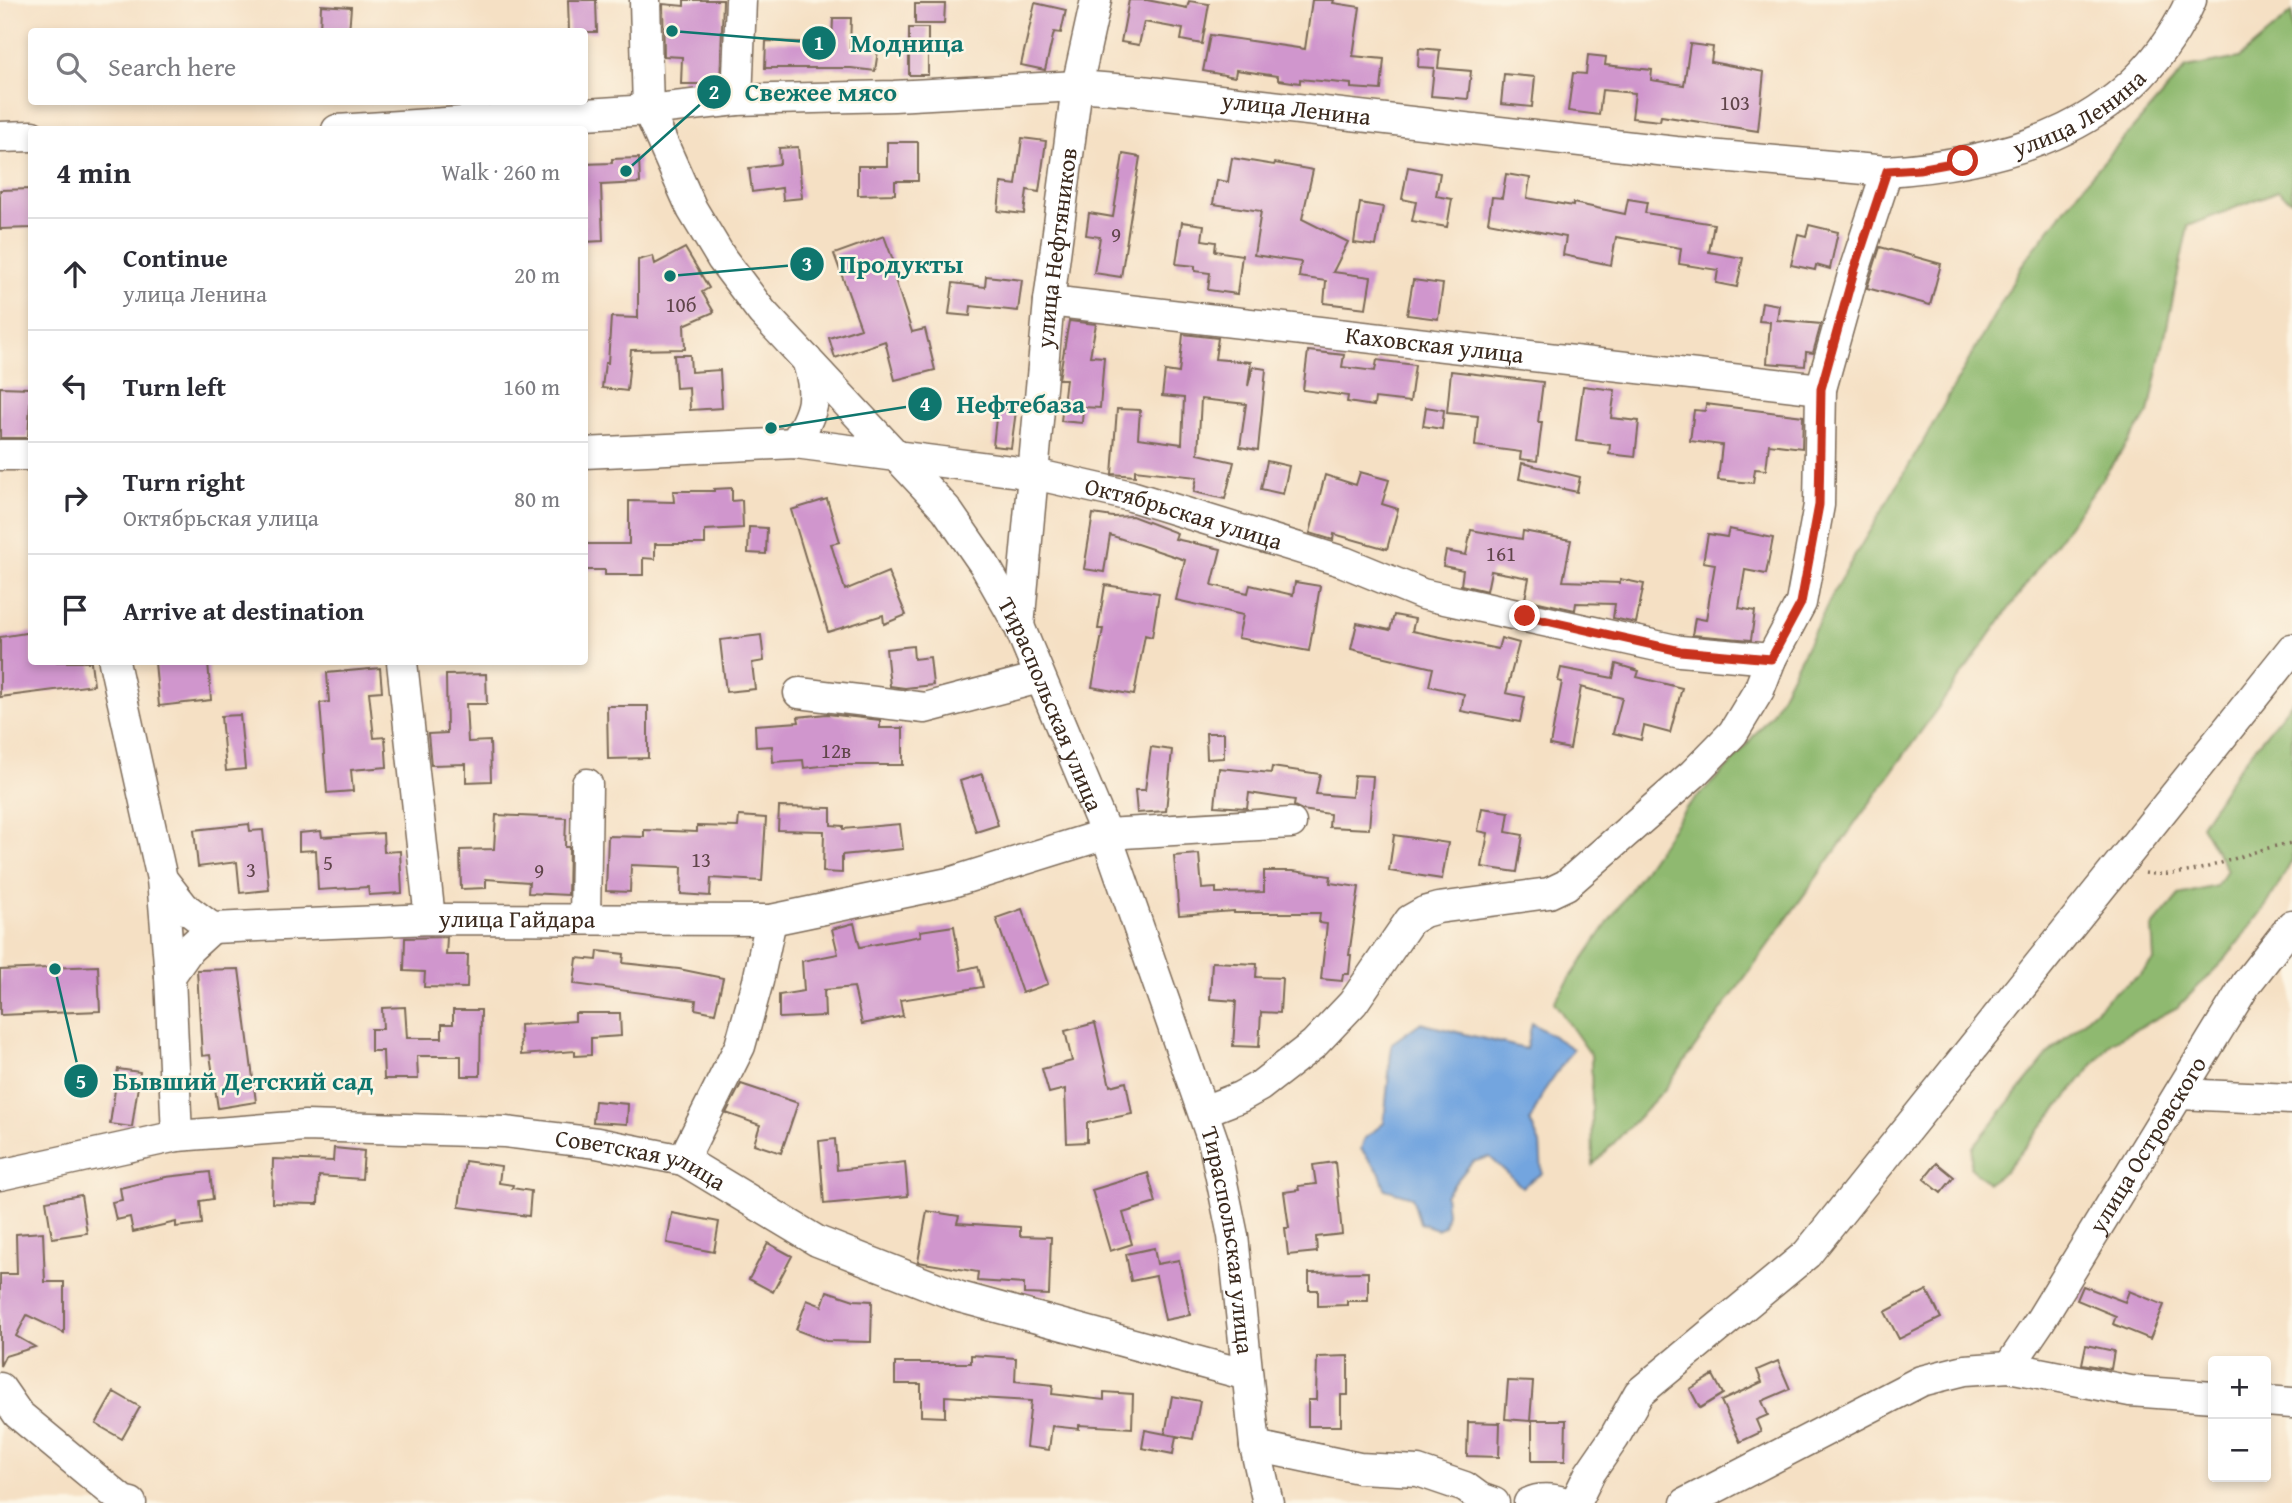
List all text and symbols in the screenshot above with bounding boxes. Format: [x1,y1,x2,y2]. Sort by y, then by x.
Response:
callout: Модница [801,20,978,67]
text: Модница [850,23,965,62]
text: 1 [814,27,824,58]
search box [28,28,588,105]
text: Search here [108,47,236,86]
icon: search [52,48,90,86]
street label: улица Ленина [2007,61,2154,166]
callout: Свежее мясо [696,68,912,115]
text: Свежее мясо [745,72,897,111]
text: 2 [709,76,719,107]
street label: улица Ленина [1219,82,1373,134]
house number: 103 [1720,87,1750,118]
street label: улица Нефтяников [1027,145,1086,351]
route start [1947,145,1978,176]
text: 4 min [56,150,131,194]
text: Walk · 260 m [441,155,560,188]
house number: 9 [1111,219,1121,250]
text: Continue [123,238,228,277]
callout: Продукты [790,241,977,288]
text: Продукты [839,244,963,283]
text: 3 [802,248,812,279]
icon: ahead [56,255,94,293]
text: 20 m [514,258,560,291]
text: улица Ленина [123,277,267,310]
house number: 10б [666,289,696,320]
street label: Каховская улица [1343,317,1526,372]
icon: left [56,367,94,405]
text: Turn left [123,367,226,406]
text: 160 m [503,370,560,403]
callout: Нефтебаза [907,381,1099,428]
text: Нефтебаза [957,384,1086,423]
text: 4 [920,388,931,419]
text: Turn right [123,462,245,501]
street label: Октябрьская улица [1081,468,1287,559]
icon: right [56,479,94,517]
text: 80 m [514,482,560,515]
text: Октябрьская улица [123,501,319,534]
house number: 161 [1486,538,1516,569]
street label: Тираспольская улица [989,590,1113,817]
icon: arrive [56,591,94,629]
text: Arrive at destination [123,591,364,630]
route end [1509,600,1540,631]
house number: 12в [821,735,851,766]
house number: 13 [691,844,711,875]
house number: 5 [323,847,333,878]
house number: 3 [246,854,256,885]
house number: 9 [534,855,544,886]
street label: улица Гайдара [438,901,596,936]
street label: улица Островского [2079,1049,2215,1241]
callout: Бывший Детский сад [64,1058,387,1105]
text: Бывший Детский сад [113,1061,373,1100]
text: 5 [76,1066,86,1097]
street label: Советская улица [553,1120,733,1199]
street label: Тираспольская улица [1192,1122,1263,1356]
map controls [2208,1356,2271,1482]
button: + [2208,1356,2271,1419]
button: − [2208,1419,2271,1482]

